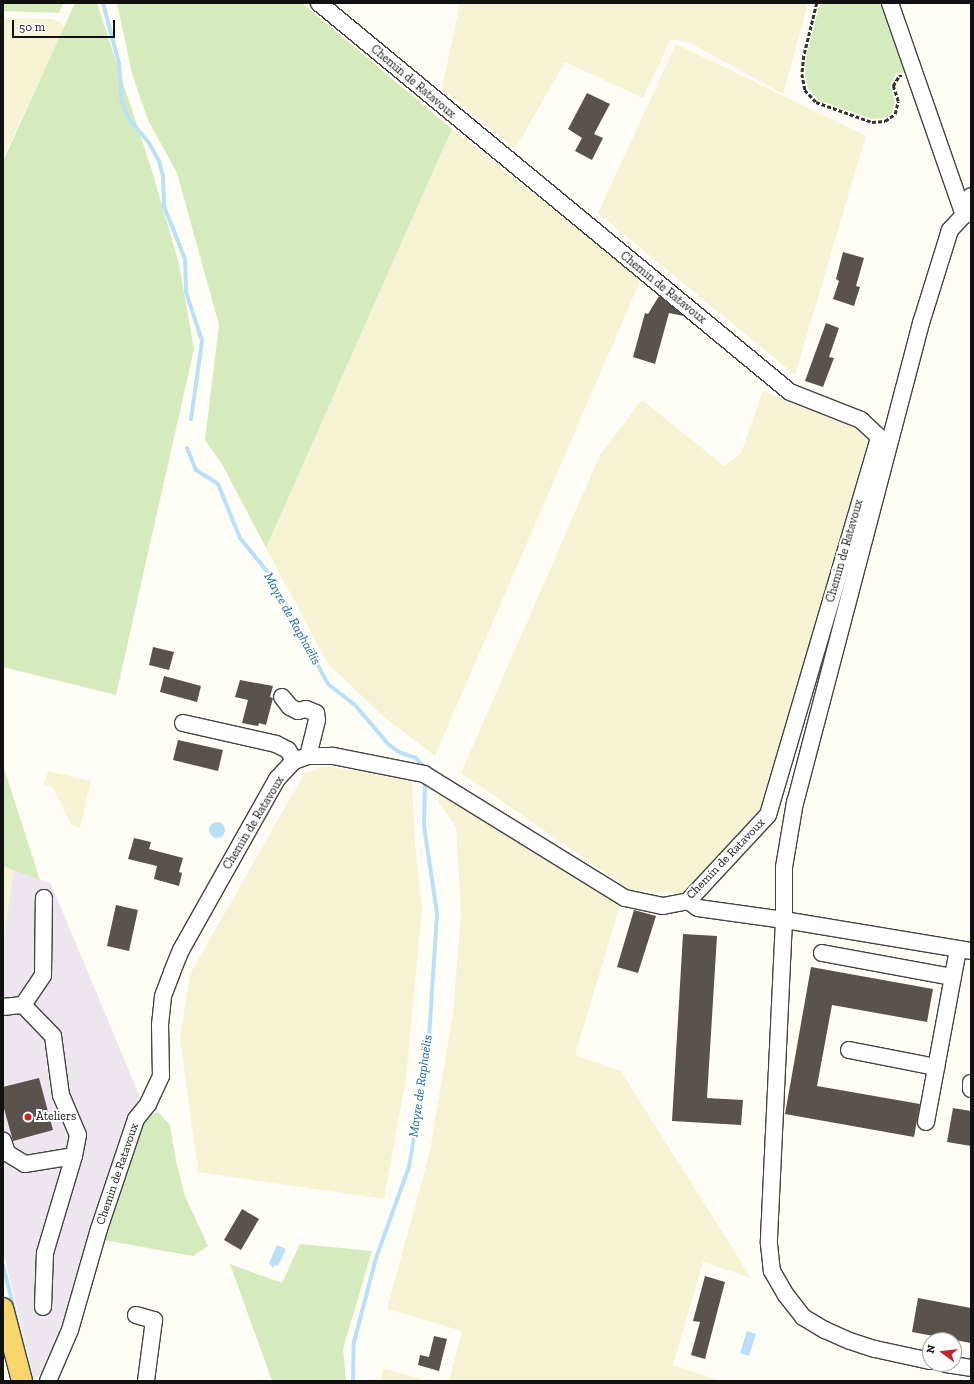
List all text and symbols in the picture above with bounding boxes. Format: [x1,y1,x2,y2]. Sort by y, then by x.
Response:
scale bar [14,12,117,38]
text: 50 m [19,20,45,34]
street label: Chemin de Ratavoux [368,42,458,122]
street label: Chemin de Ratavoux [617,249,709,327]
street label: Chemin de Ratavoux [823,498,867,604]
water label: Mayre de Raphaëlis [260,570,324,668]
street label: Chemin de Ratavoux [220,774,288,872]
street label: Chemin de Ratavoux [684,816,768,902]
water label: Mayre de Raphaëlis [406,1034,436,1138]
place label: Ateliers [36,1110,76,1124]
marker: Ateliers [23,1112,33,1122]
street label: Chemin de Ratavoux [94,1121,142,1227]
north arrow [922,1332,962,1372]
text: N [924,1343,938,1355]

